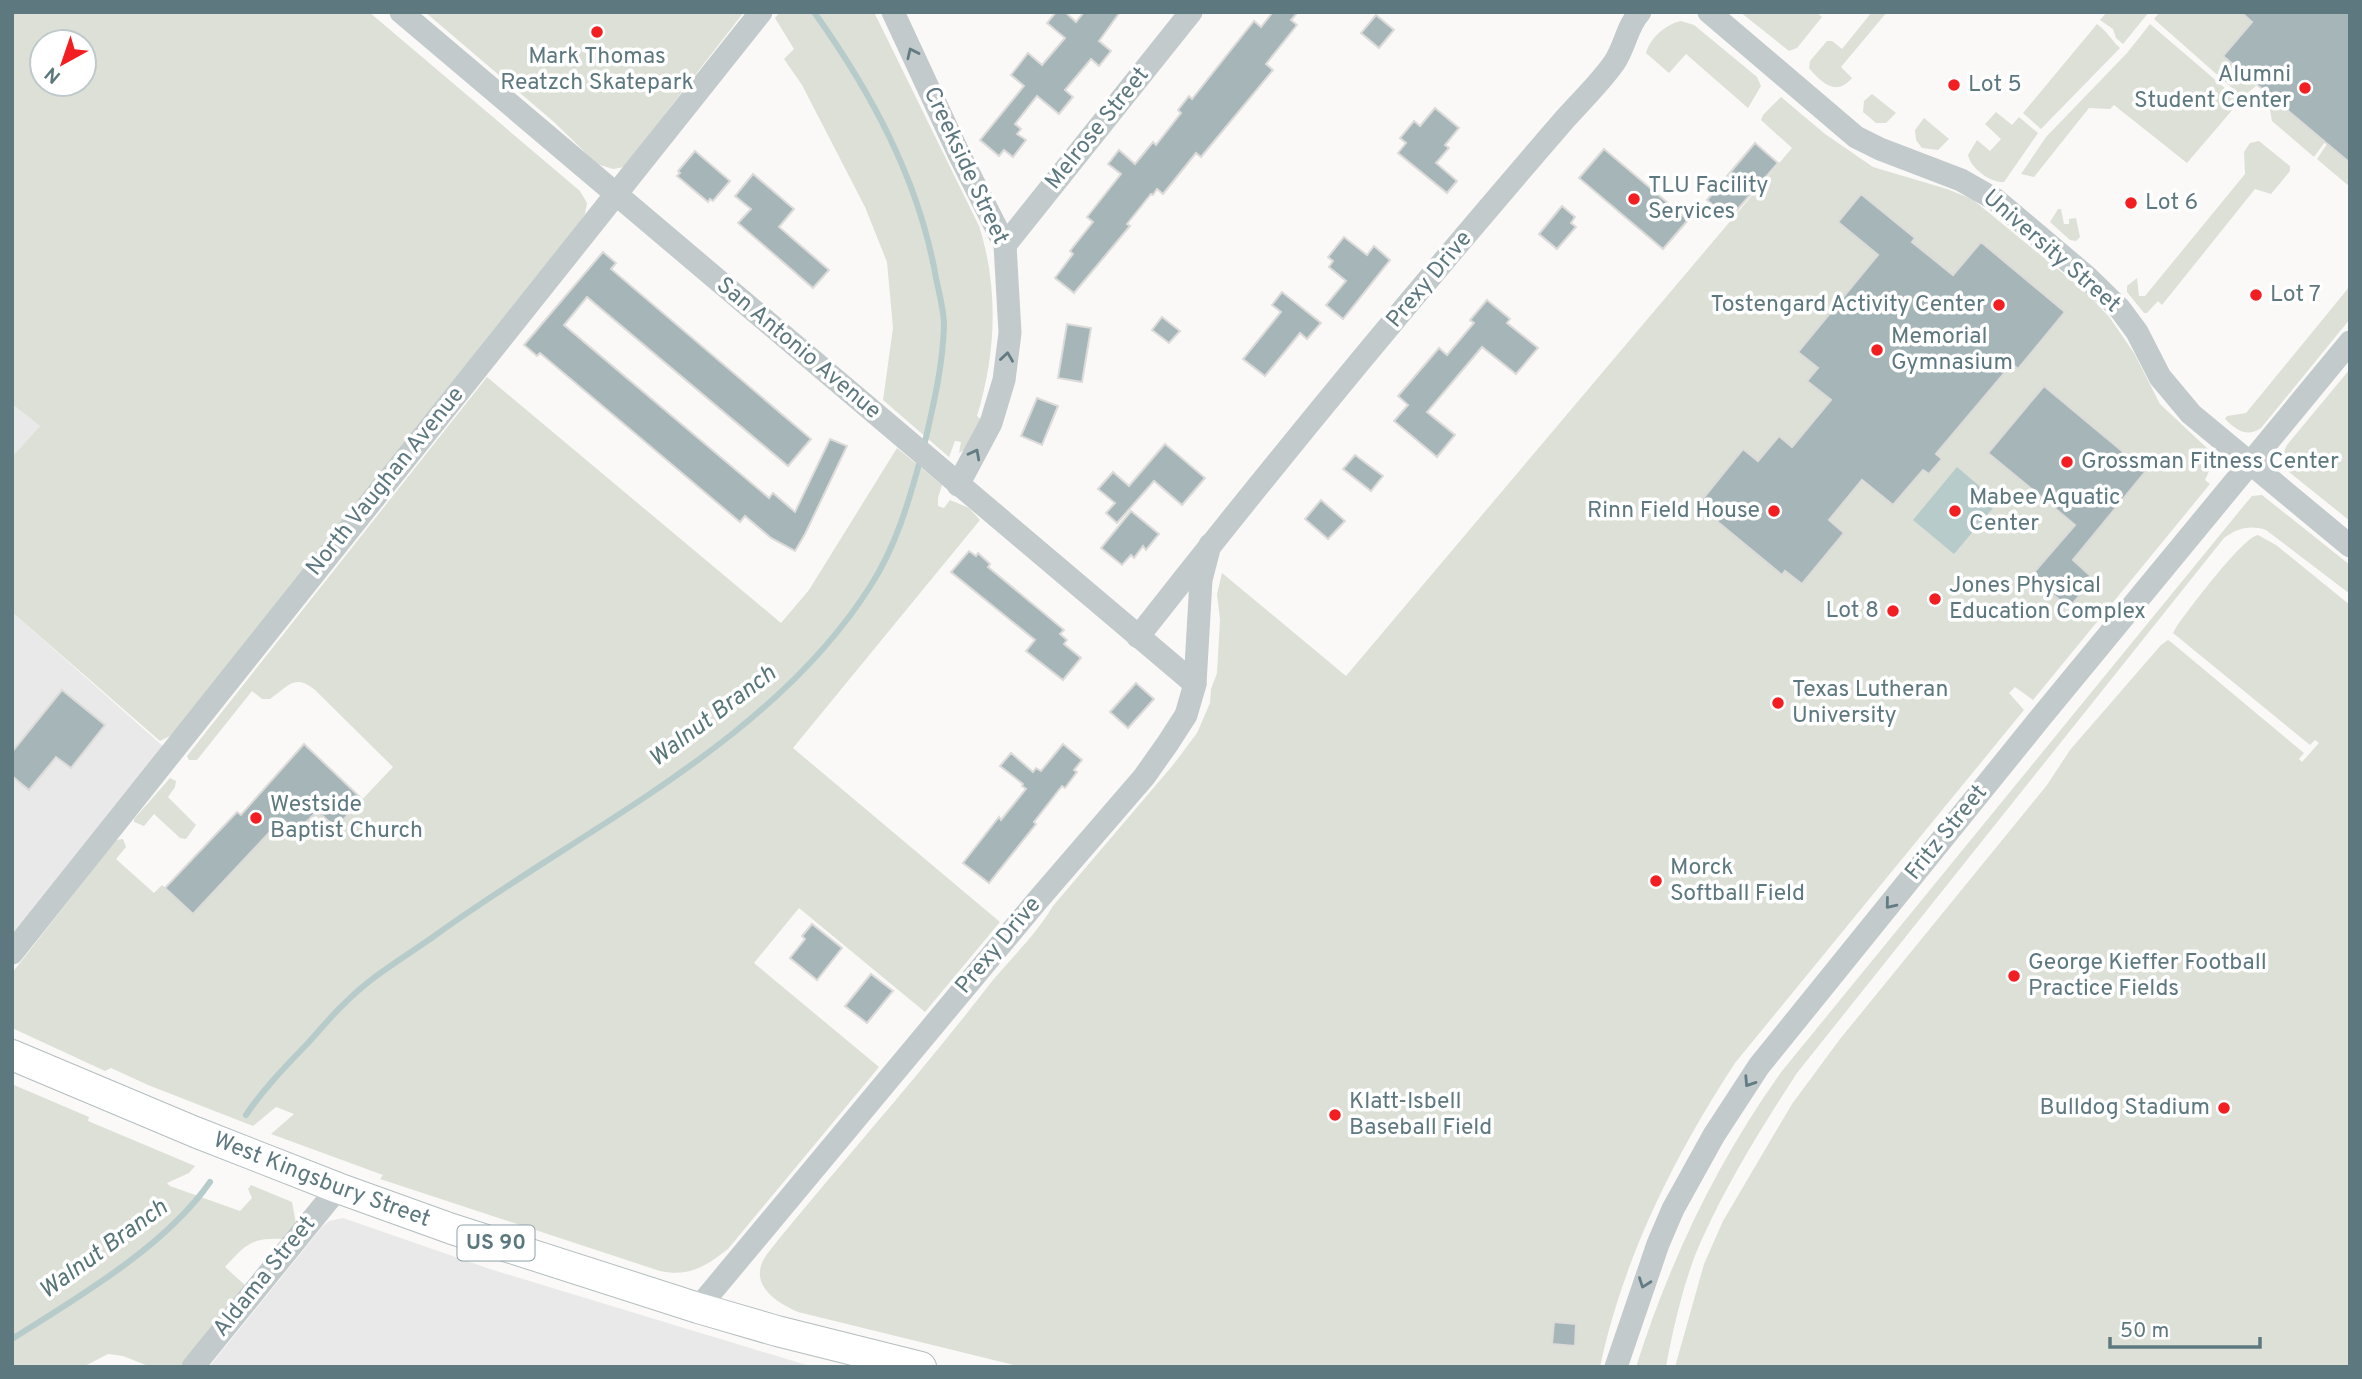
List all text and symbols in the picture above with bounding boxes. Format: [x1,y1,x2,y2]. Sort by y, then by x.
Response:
marker: Mark Thomas Reatzch Skatepark [589,24,605,40]
north arrow [28,28,98,98]
place label: Mark Thomas Reatzch Skatepark [500,43,694,98]
one-way arrow [906,48,920,60]
text: N [40,61,66,88]
place label: Alumni Student Center [2134,61,2291,116]
street label: Melrose Street [1040,62,1156,196]
place label: Lot 5 [1968,71,2022,100]
marker: Lot 5 [1946,77,1962,93]
marker: Alumni Student Center [2297,80,2313,96]
street label: Creekside Street [916,82,1014,250]
place label: TLU Facility Services [1648,172,1768,227]
street label: University Street [1976,184,2126,320]
place label: Lot 6 [2145,189,2198,218]
marker: TLU Facility Services [1626,191,1642,207]
marker: Lot 6 [2123,195,2139,211]
street label: Prexy Drive [1381,225,1479,335]
street label: San Antonio Avenue [710,272,886,426]
place label: Lot 7 [2270,281,2321,310]
marker: Lot 7 [2248,287,2264,303]
place label: Tostengard Activity Center [1710,291,1985,320]
marker: Tostengard Activity Center [1991,297,2007,313]
place label: Memorial Gymnasium [1891,323,2013,378]
marker: Memorial Gymnasium [1869,342,1885,358]
one-way arrow [1000,351,1015,363]
street label: North Vaughan Avenue [301,382,471,582]
place label: Grossman Fitness Center [2081,448,2339,477]
one-way arrow [967,449,981,461]
marker: Grossman Fitness Center [2059,454,2075,470]
place label: Mabee Aquatic Center [1969,484,2121,539]
place label: Rinn Field House [1587,497,1760,526]
marker: Rinn Field House [1766,503,1782,519]
marker: Mabee Aquatic Center [1947,503,1963,519]
place label: Jones Physical Education Complex [1949,572,2146,627]
marker: Jones Physical Education Complex [1927,591,1943,607]
place label: Lot 8 [1825,597,1879,626]
marker: Lot 8 [1885,603,1901,619]
water label: Walnut Branch [644,659,782,775]
place label: Texas Lutheran University [1792,676,1948,731]
marker: Texas Lutheran University [1770,695,1786,711]
street label: Fritz Street [1900,779,1994,887]
place label: Westside Baptist Church [270,791,423,846]
marker: Westside Baptist Church [248,810,264,826]
place label: Morck Softball Field [1670,854,1805,909]
marker: Morck Softball Field [1648,873,1664,889]
street label: Prexy Drive [950,891,1048,1001]
one-way arrow [1886,895,1898,908]
place label: George Kieffer Football Practice Fields [2028,949,2267,1004]
marker: George Kieffer Football Practice Fields [2006,968,2022,984]
one-way arrow [1745,1074,1757,1087]
place label: Klatt-Isbell Baseball Field [1349,1088,1492,1143]
place label: Bulldog Stadium [2040,1094,2210,1123]
marker: Bulldog Stadium [2216,1100,2232,1116]
marker: Klatt-Isbell Baseball Field [1327,1107,1343,1123]
street label: West Kingsbury Street [209,1126,434,1234]
water label: Walnut Branch [34,1193,174,1307]
street label: Aldama Street [207,1211,323,1343]
road number: US 90 [458,1226,534,1260]
one-way arrow [1638,1276,1652,1288]
scale bar [2110,1306,2260,1350]
text: 50 m [2120,1318,2169,1345]

